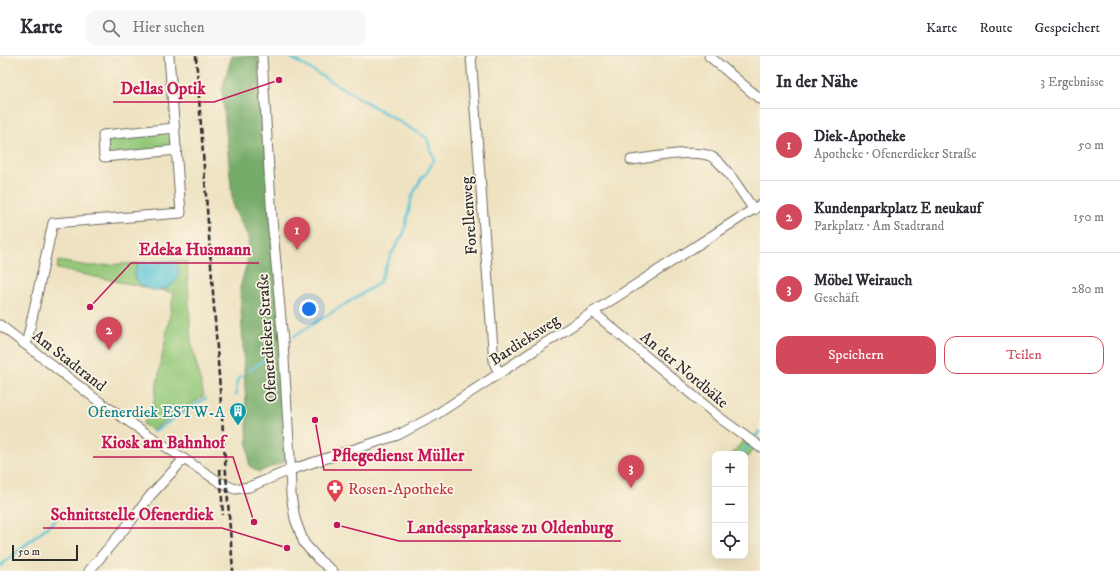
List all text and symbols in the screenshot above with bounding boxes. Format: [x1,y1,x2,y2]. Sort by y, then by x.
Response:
search box [86,10,366,46]
text: Karte [20,16,62,39]
icon: search [100,17,122,39]
text: Hier suchen [132,18,205,37]
text: Karte [926,19,957,37]
text: Route [979,19,1012,37]
text: Gespeichert [1034,19,1100,37]
text: In der Nähe [776,71,858,93]
callout: Dellas Optik [113,73,214,102]
text: 3 Ergebnisse [1040,74,1104,90]
text: Dellas Optik [120,78,206,100]
text: Diek-Apotheke [814,127,906,146]
text: 1 [787,137,791,153]
text: 50 m [1078,137,1104,153]
text: Apotheke · Ofenerdieker Straße [814,146,977,162]
street label: Forellenweg [456,176,482,256]
text: Kundenparkplatz E neukauf [814,199,982,218]
text: 2 [786,209,792,225]
text: 150 m [1073,209,1104,225]
pin: 1 [284,217,310,250]
text: Parkplatz · Am Stadtrand [814,218,944,234]
callout: Edeka Husmann [131,234,259,263]
text: Edeka Husmann [139,239,251,261]
text: Möbel Weirauch [814,271,912,290]
street label: Ofenerdieker Straße [252,273,281,403]
text: 3 [787,281,791,297]
text: 280 m [1072,281,1104,297]
text: Geschäft [814,290,859,306]
your location [299,299,319,319]
street label: Bardieksweg [486,310,563,370]
pin: 2 [96,317,122,350]
street label: Am Stadtrand [29,326,110,396]
street label: An der Nordbäke [636,327,733,413]
button: Speichern [776,336,936,374]
button: Teilen [944,336,1104,374]
building icon: Ofenerdiek ESTW-A [228,401,248,426]
place label: Ofenerdiek ESTW-A [88,402,226,422]
callout: Kiosk am Bahnhof [93,428,233,457]
text: Kiosk am Bahnhof [101,432,229,454]
callout: Pflegedienst Müller [324,441,472,470]
text: Pflegedienst Müller [332,445,465,467]
map controls [712,451,748,559]
button: + [712,451,748,487]
pin: 3 [618,455,644,488]
pharmacy icon: Rosen-Apotheke [325,478,345,503]
place label: Rosen-Apotheke [348,479,454,499]
button: − [712,487,748,523]
callout: Schnittstelle Ofenerdiek [43,499,222,528]
text: Schnittstelle Ofenerdiek [50,504,214,526]
callout: Landessparkasse zu Oldenburg [399,512,621,541]
text: Landessparkasse zu Oldenburg [407,517,614,539]
button: locate [712,523,748,559]
scale bar [12,543,78,562]
text: 50 m [18,545,40,559]

